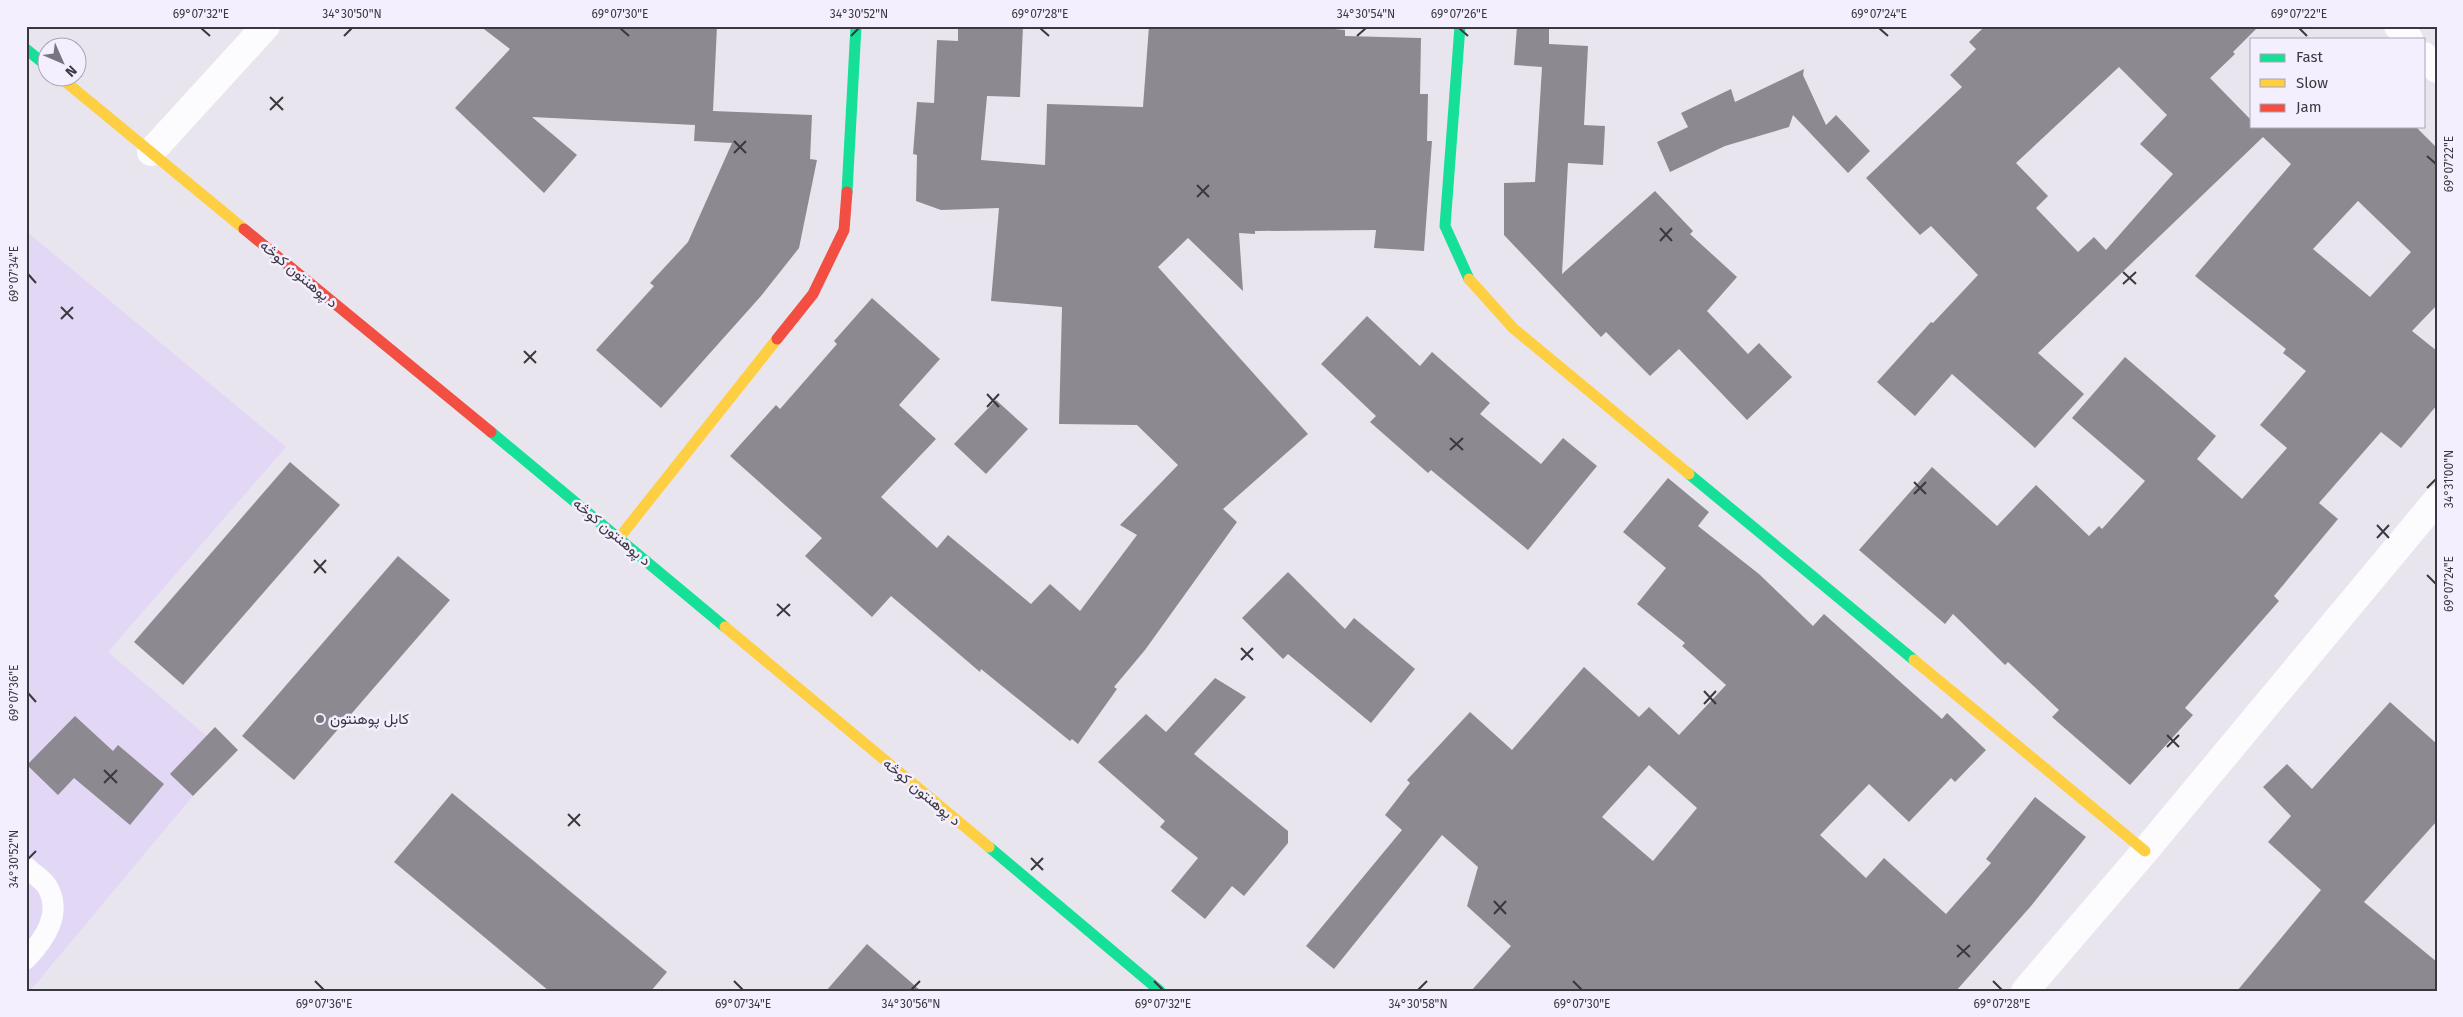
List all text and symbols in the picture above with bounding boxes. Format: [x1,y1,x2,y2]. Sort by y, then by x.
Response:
text: 69°07'32"E [173,7,229,21]
text: 34°30'50"N [322,7,382,21]
text: 69°07'30"E [591,7,649,21]
text: 34°30'52"N [830,7,888,21]
text: 69°07'28"E [1012,7,1068,21]
text: 34°30'54"N [1337,7,1395,21]
text: 69°07'26"E [1431,7,1487,21]
text: 69°07'24"E [1851,7,1907,21]
text: 69°07'22"E [2271,7,2327,21]
north arrow [38,38,88,88]
legend [2250,38,2426,128]
text: Fast [2296,48,2323,66]
text: N [62,62,80,80]
text: Slow [2296,74,2328,92]
text: Jam [2296,98,2322,116]
text: 69°07'22"E [2442,136,2456,192]
street label: د پوهنتون کوڅه [256,236,342,313]
text: 69°07'34"E [7,246,21,302]
text: 34°31'00"N [2442,450,2456,508]
street label: د پوهنتون کوڅه [569,494,655,571]
text: 69°07'24"E [2442,556,2456,612]
text: 69°07'36"E [7,665,21,721]
place label: کابل پوهنتون [330,710,409,729]
marker: کابل پوهنتون [314,713,326,725]
street label: د پوهنتون کوڅه [879,754,965,831]
text: 34°30'52"N [7,830,21,888]
text: 69°07'36"E [296,997,352,1011]
text: 69°07'34"E [715,997,771,1011]
text: 34°30'56"N [882,997,940,1011]
text: 69°07'32"E [1135,997,1191,1011]
text: 34°30'58"N [1388,997,1448,1011]
text: 69°07'30"E [1553,997,1611,1011]
text: 69°07'28"E [1974,997,2030,1011]

